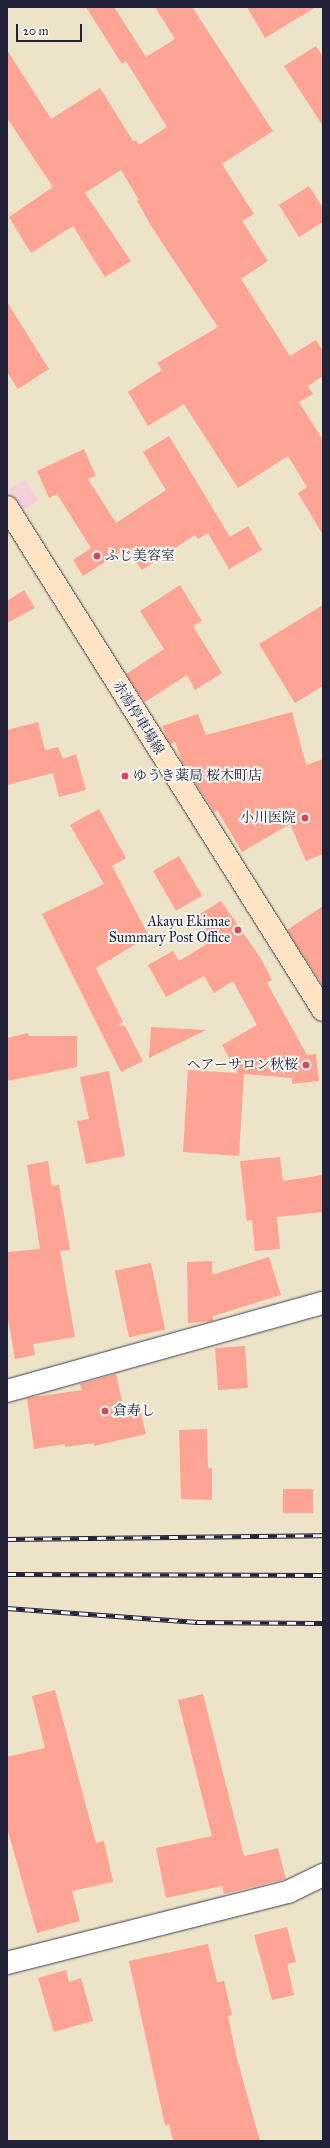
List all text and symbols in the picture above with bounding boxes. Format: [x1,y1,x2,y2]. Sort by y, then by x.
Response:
scale bar [18,16,84,42]
text: 20 m [23,24,49,38]
place label: ふじ美容室 [105,548,175,564]
marker: ふじ美容室 [92,551,102,561]
street label: 赤湯停車場線 [109,678,167,758]
place label: ゆうき薬局 桜木町店 [133,768,262,784]
marker: ゆうき薬局 桜木町店 [120,771,130,781]
place label: 小川医院 [240,810,296,826]
marker: 小川医院 [299,812,311,824]
place label: Akayu Ekimae Summary Post Office [109,914,230,946]
marker: Akayu Ekimae Summary Post Office [233,925,243,935]
place label: ヘアーサロン秋桜 [186,1057,298,1073]
marker: ヘアーサロン秋桜 [301,1060,311,1070]
place label: 倉寿し [113,1403,155,1419]
marker: 倉寿し [100,1406,110,1416]

